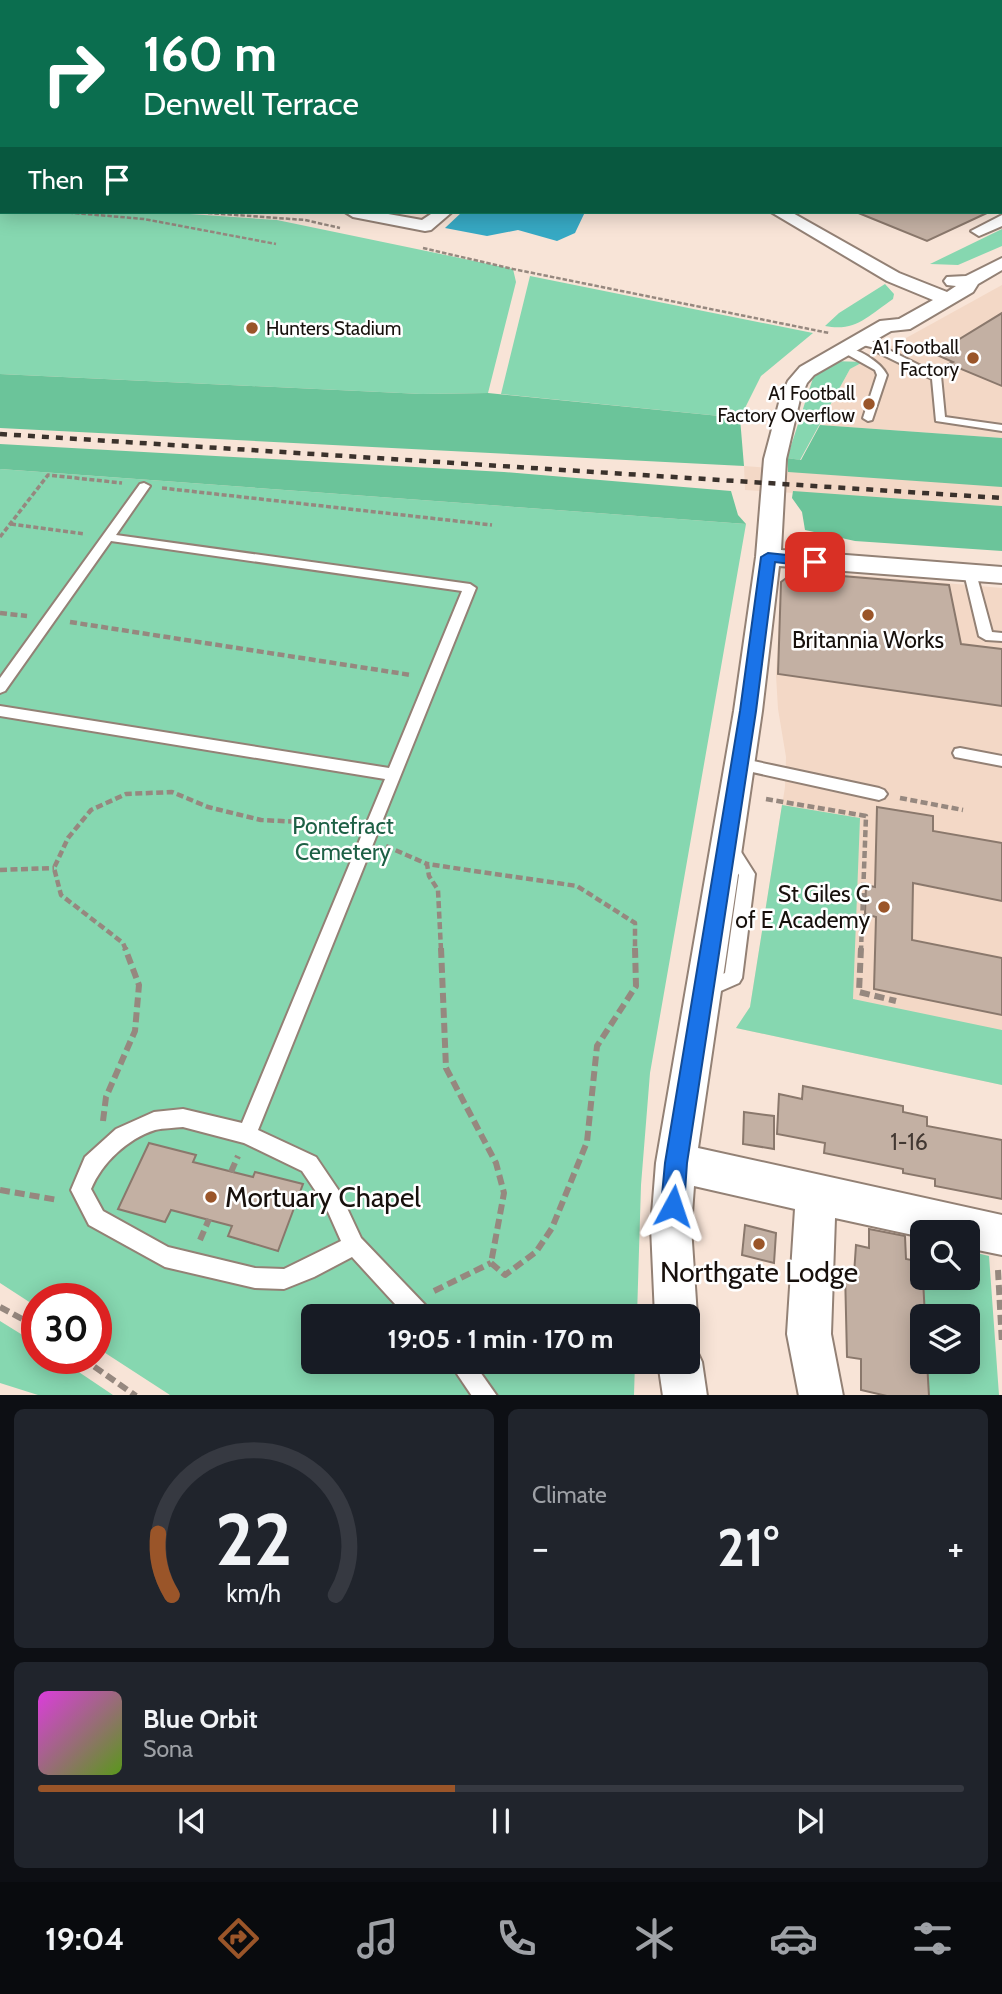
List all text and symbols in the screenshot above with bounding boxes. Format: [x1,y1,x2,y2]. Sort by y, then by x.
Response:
text: 160 m [143,24,277,83]
icon: right [28,28,119,119]
text: Denwell Terrace [143,84,359,123]
icon: arrive [98,161,136,199]
text: Then [28,164,84,196]
place label: Hunters Stadium [266,317,401,340]
marker: Hunters Stadium [244,320,260,336]
place label: A1 Football Factory [872,336,960,381]
marker: A1 Football Factory [965,350,981,366]
place label: A1 Football Factory Overflow [717,382,856,427]
marker: A1 Football Factory Overflow [861,396,877,412]
pin [785,532,845,592]
icon: arrive [796,543,834,581]
marker: Britannia Works [860,607,876,623]
place label: Britannia Works [792,626,944,654]
park label: Pontefract Cemetery [292,812,394,866]
place label: St Giles C of E Academy [735,880,870,934]
marker: St Giles C of E Academy [876,899,892,915]
house number: 1-16 [890,1128,928,1156]
position arrow [636,1169,710,1243]
place label: Mortuary Chapel [225,1180,421,1214]
marker: Mortuary Chapel [203,1189,219,1205]
map controls [910,1220,980,1374]
button: search [910,1220,980,1290]
marker: Northgate Lodge [751,1236,767,1252]
place label: Northgate Lodge [660,1255,858,1289]
speed limit sign: 30 [21,1283,112,1374]
button: layers [910,1304,980,1374]
text: 19:05 · 1 min · 170 m [388,1323,613,1355]
text: Climate [532,1481,607,1509]
text: 22 [215,1495,293,1583]
text: 21° [717,1516,779,1579]
text: − [532,1524,549,1571]
text: + [947,1524,964,1571]
text: km/h [227,1577,281,1607]
text: Blue Orbit [143,1703,258,1735]
text: Sona [143,1735,193,1763]
icon: previous [173,1802,211,1840]
icon: pause [482,1802,520,1840]
icon: next [791,1802,829,1840]
icon: directions [214,1914,263,1963]
icon: music [353,1914,402,1963]
icon: phone [492,1914,541,1963]
icon: climate [630,1914,679,1963]
icon: car [769,1914,818,1963]
icon: filters [908,1914,957,1963]
text: 19:04 [45,1919,124,1958]

